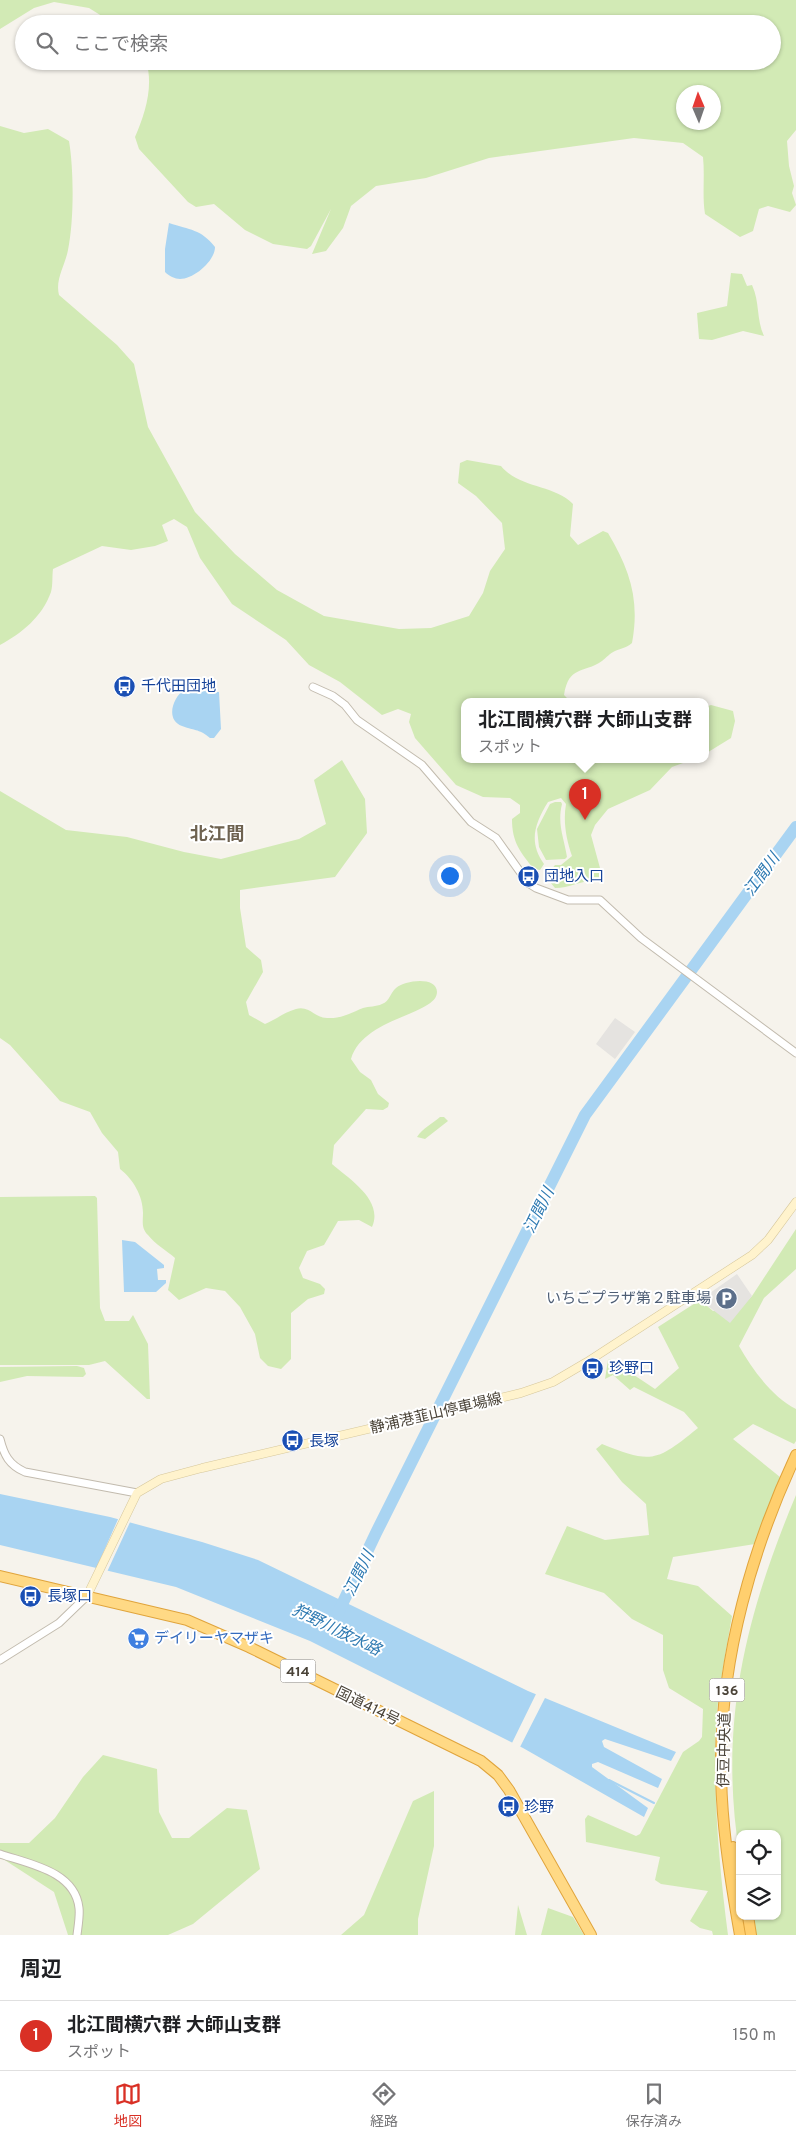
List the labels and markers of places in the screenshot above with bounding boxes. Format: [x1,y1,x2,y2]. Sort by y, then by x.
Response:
bus stop icon: 千代田団地 [113,674,137,698]
place label: 千代田団地 [141,677,216,697]
pin: 1 [569,779,601,820]
bus stop icon: 団地入口 [516,864,540,888]
place label: 団地入口 [544,868,604,887]
parking icon: いちごプラザ第２駐車場 [715,1286,739,1310]
place label: いちごプラザ第２駐車場 [546,1290,711,1309]
bus stop icon: 珍野口 [581,1356,605,1380]
place label: 珍野口 [609,1360,654,1379]
bus stop icon: 長塚 [281,1429,305,1453]
place label: 長塚 [309,1433,339,1452]
bus stop icon: 長塚口 [19,1584,43,1608]
place label: 長塚口 [47,1588,92,1607]
supermarket icon: デイリーヤマザキ [126,1626,150,1650]
place label: デイリーヤマザキ [154,1630,274,1649]
bus stop icon: 珍野 [496,1795,520,1819]
place label: 珍野 [524,1799,554,1818]

